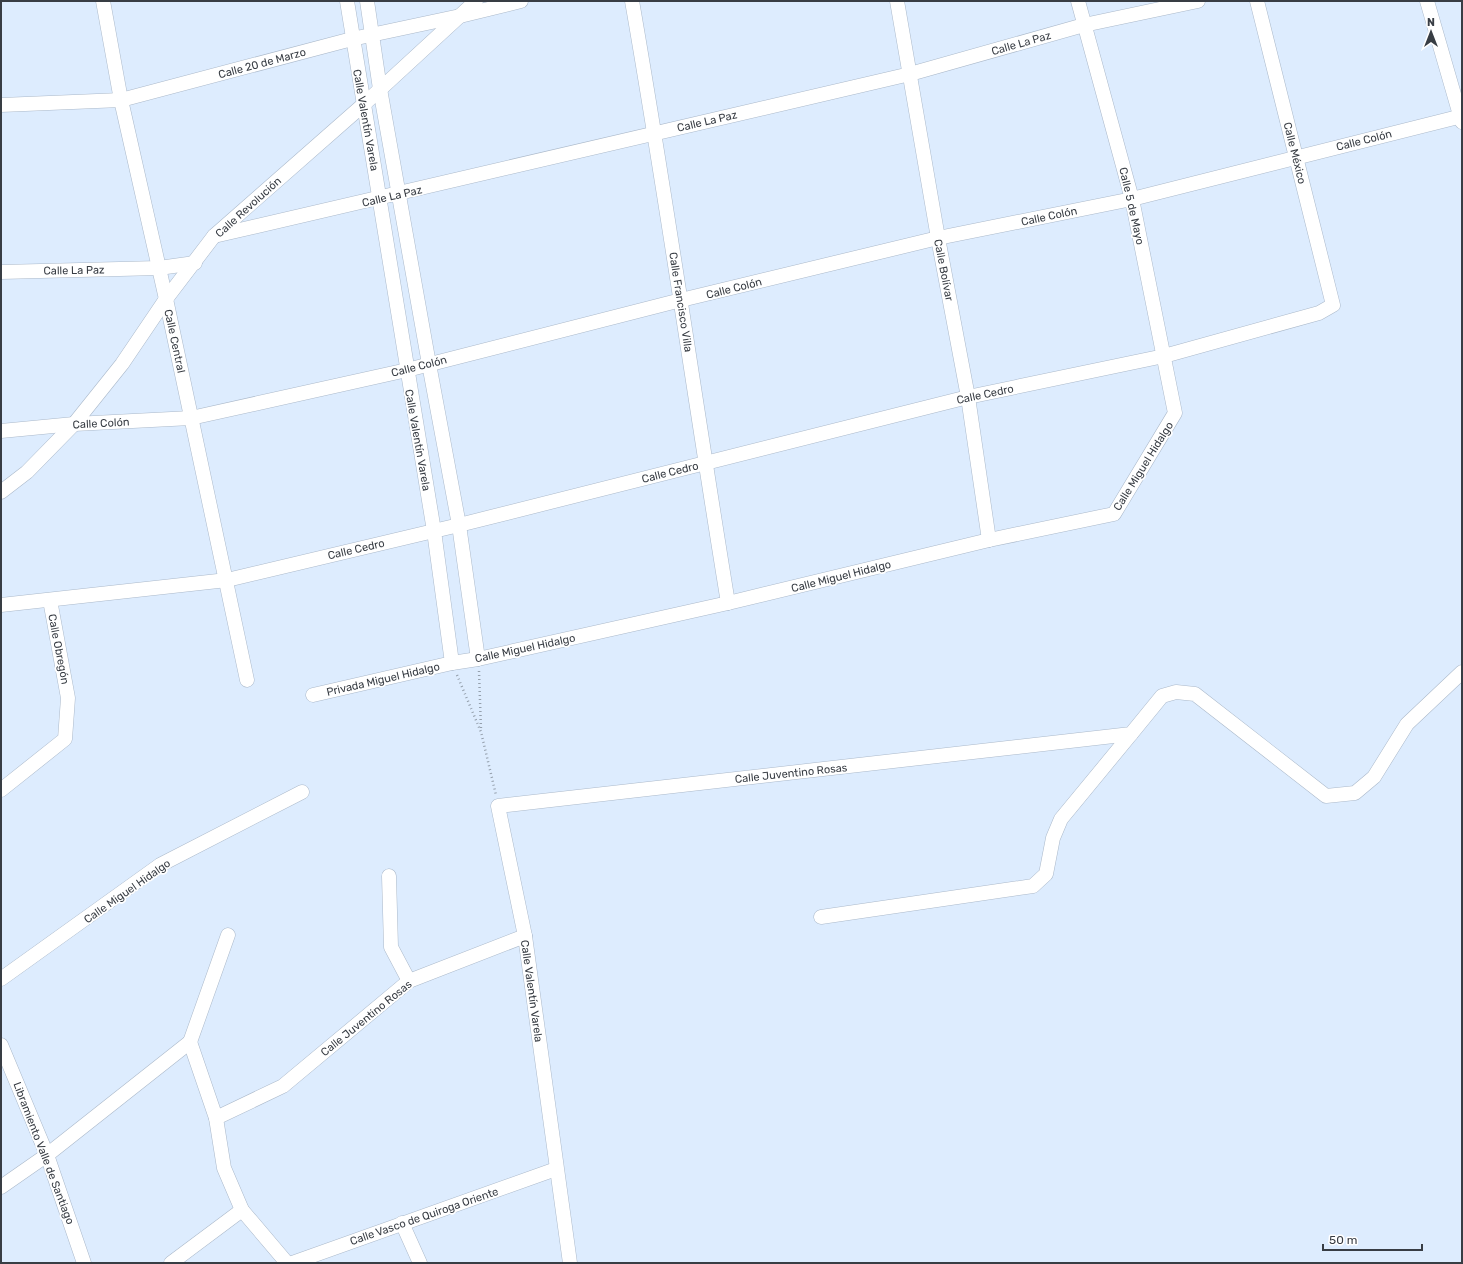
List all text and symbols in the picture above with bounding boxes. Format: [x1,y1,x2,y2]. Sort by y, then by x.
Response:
north arrow [1411,12,1451,52]
text: N [1427,16,1435,29]
street label: Calle La Paz [990,29,1053,58]
street label: Calle 20 de Marzo [217,46,307,81]
street label: Calle Valentín Varela [350,68,381,172]
street label: Calle La Paz [676,108,739,135]
street label: Calle México [1281,121,1308,185]
street label: Calle Colón [1335,127,1393,154]
street label: Calle 5 de Mayo [1116,166,1147,246]
street label: Calle Revolución [213,174,284,240]
street label: Calle La Paz [361,183,424,210]
street label: Calle Colón [1020,204,1078,229]
street label: Calle Bolívar [931,238,956,303]
street label: Calle Francisco Villa [666,251,695,353]
street label: Calle La Paz [43,263,105,278]
street label: Calle Colón [705,275,763,302]
street label: Calle Central [161,308,188,374]
street label: Calle Colón [390,353,448,380]
street label: Calle Cedro [955,382,1015,407]
street label: Calle Valentín Varela [402,388,433,492]
street label: Calle Colón [72,416,130,431]
street label: Calle Miguel Hidalgo [1111,419,1176,513]
street label: Calle Cedro [640,459,700,486]
street label: Calle Cedro [326,537,386,562]
street label: Calle Miguel Hidalgo [790,558,892,595]
street label: Calle Obregón [45,613,72,685]
street label: Calle Miguel Hidalgo [474,631,577,665]
street label: Privada Miguel Hidalgo [325,660,441,699]
street label: Calle Juventino Rosas [734,761,848,786]
street label: Calle Miguel Hidalgo [82,857,173,926]
street label: Calle Valentín Varela [518,939,545,1043]
street label: Calle Juventino Rosas [318,977,415,1059]
street label: Libramiento Valle de Santiago [10,1080,77,1226]
street label: Calle Vasco de Quiroga Oriente [348,1185,500,1248]
scale bar [1323,1226,1422,1252]
text: 50 m [1329,1233,1357,1247]

